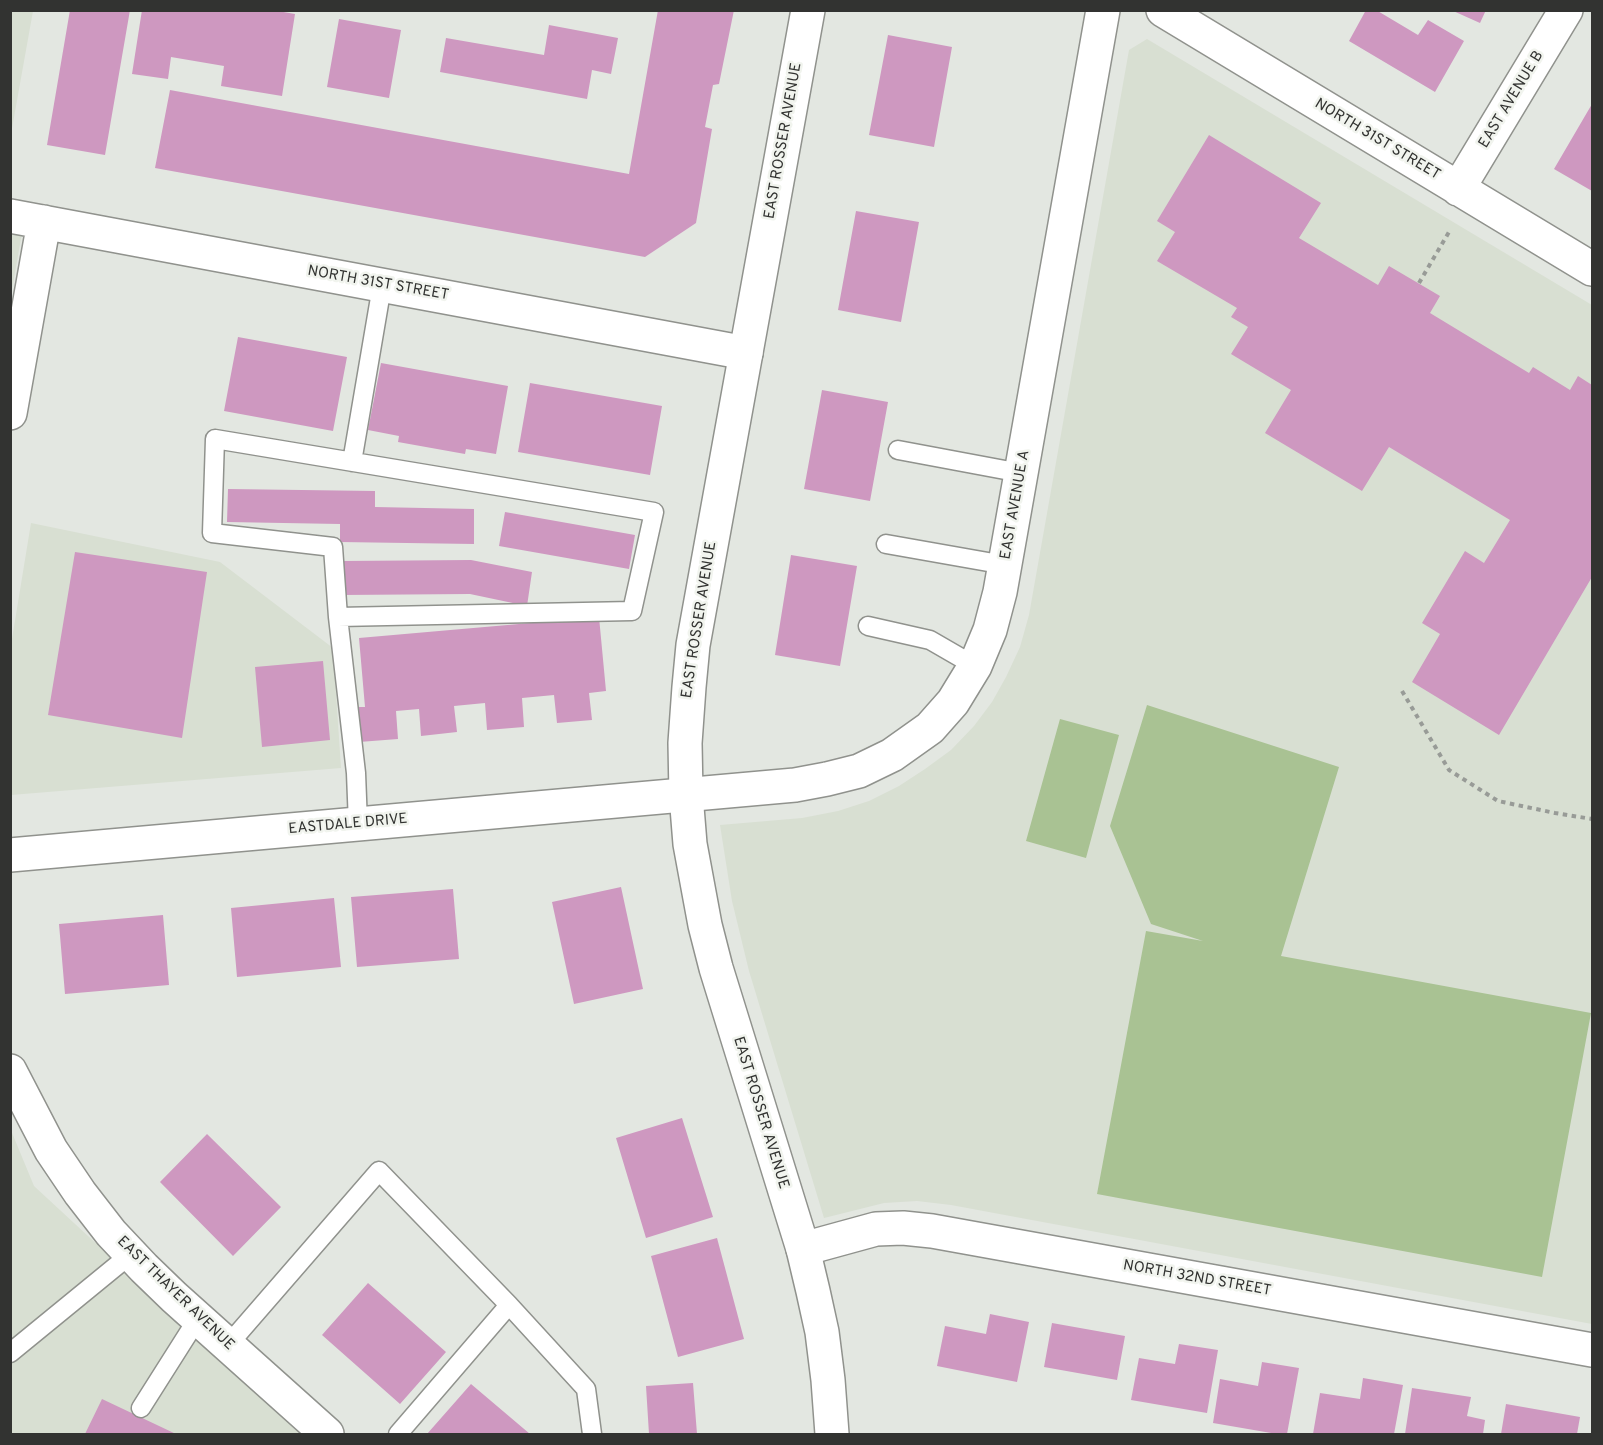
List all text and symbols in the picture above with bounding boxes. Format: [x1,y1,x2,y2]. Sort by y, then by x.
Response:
street label: EAST AVENUE B [1476,48,1548,152]
street label: EAST ROSSER AVENUE [761,61,807,221]
street label: NORTH 31ST STREET [1311,95,1443,185]
street label: NORTH 31ST STREET [306,263,450,305]
street label: EAST AVENUE A [998,449,1034,561]
street label: EAST ROSSER AVENUE [679,540,721,700]
street label: EASTDALE DRIVE [288,811,408,839]
street label: EAST ROSSER AVENUE [728,1035,792,1191]
street label: EAST THAYER AVENUE [112,1233,238,1355]
street label: NORTH 32ND STREET [1122,1257,1272,1301]

